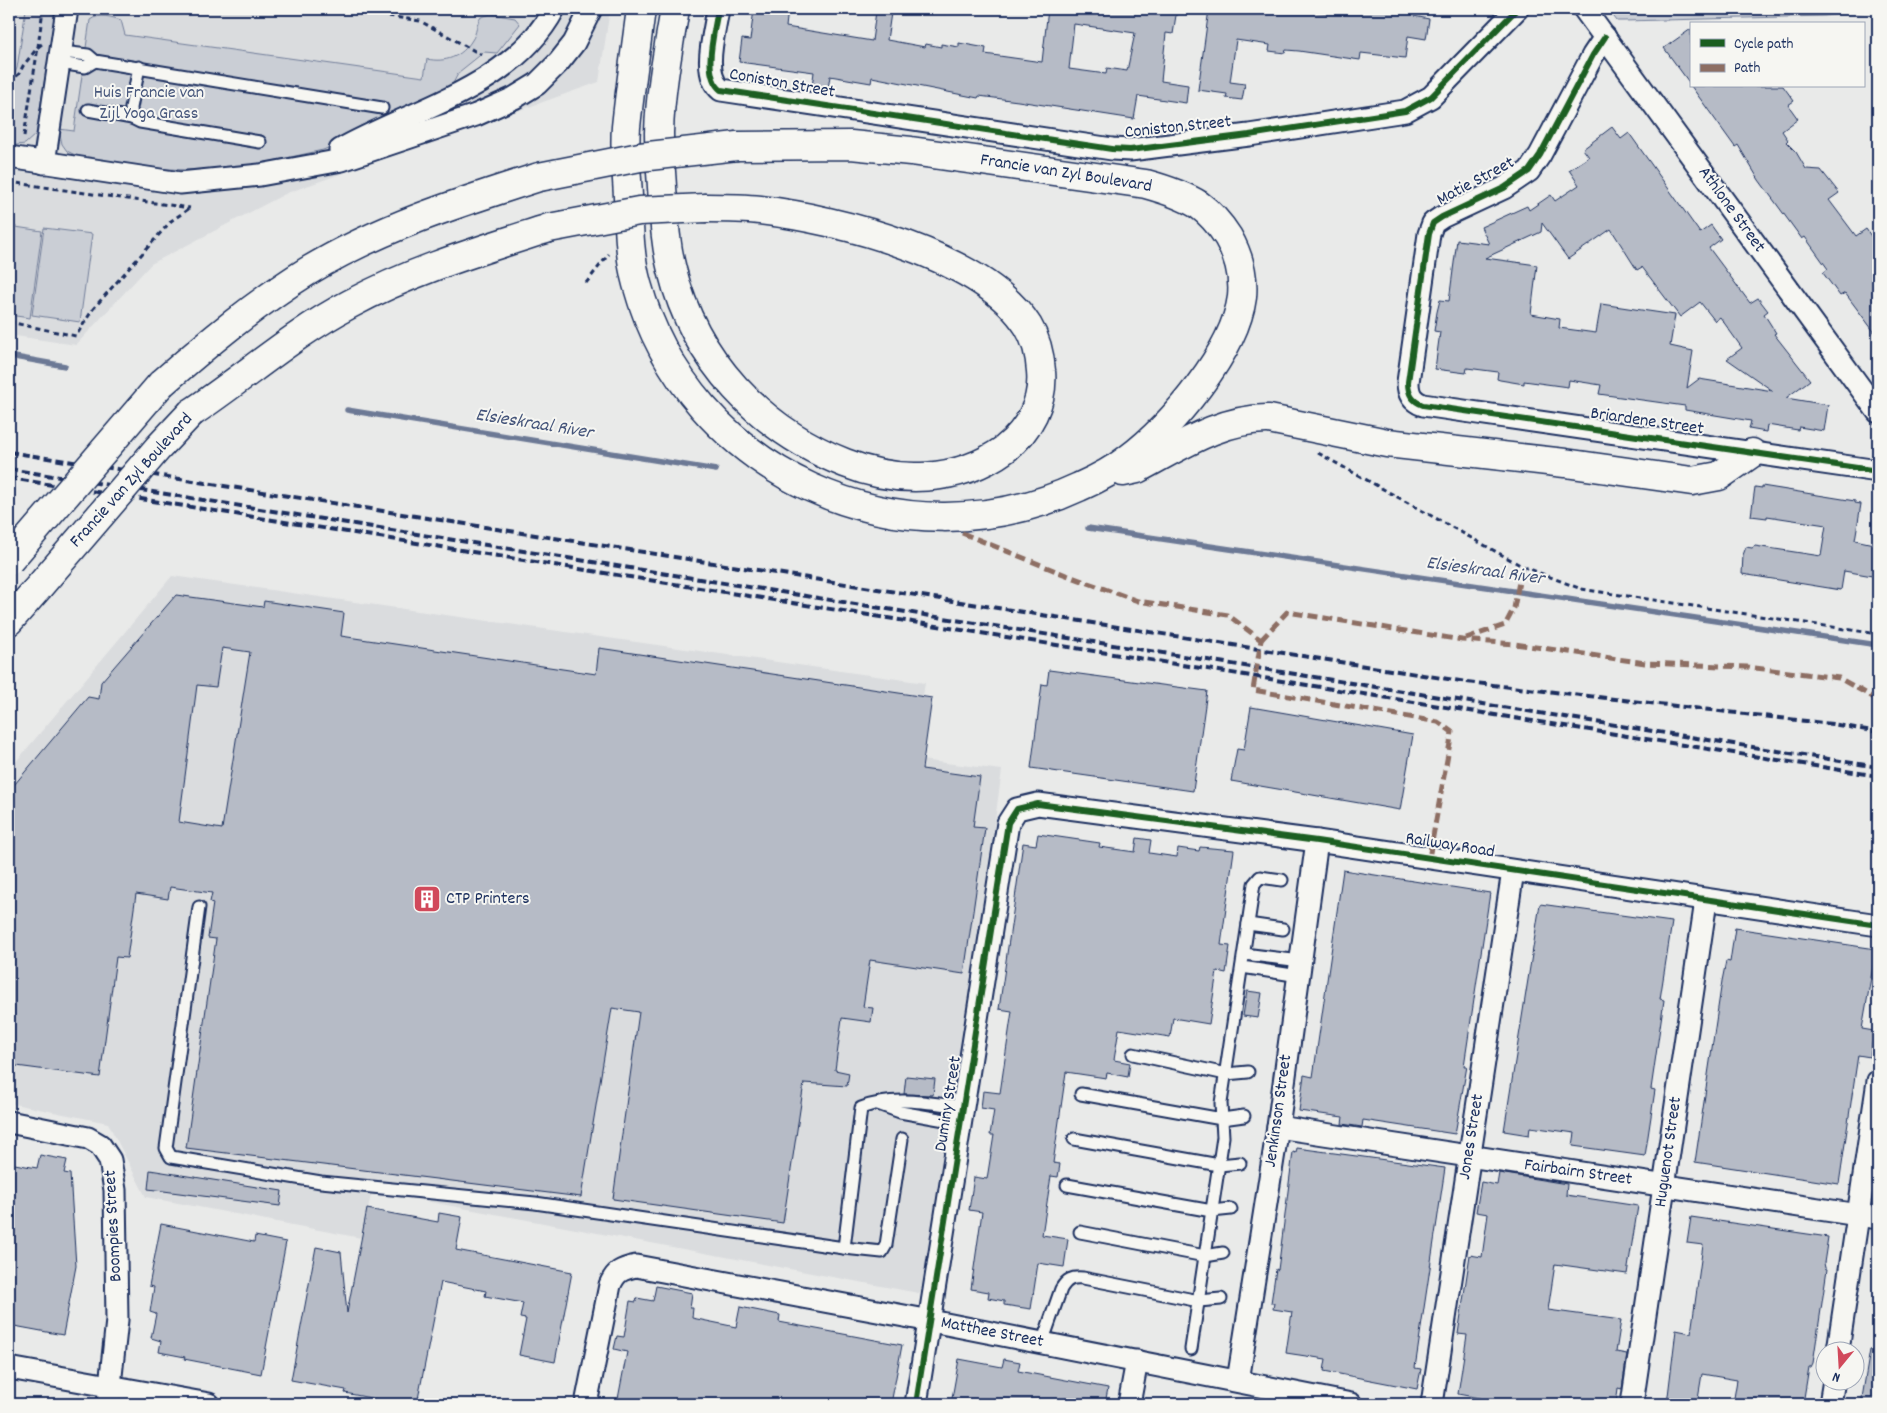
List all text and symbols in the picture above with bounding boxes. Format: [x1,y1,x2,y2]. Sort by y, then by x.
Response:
legend [1690,22,1864,88]
text: Cycle path [1734,34,1794,56]
text: Path [1734,58,1760,80]
street label: Coniston Street [727,62,837,106]
park label: Huis Francie van Zijl Yoga Grass [94,81,204,127]
street label: Coniston Street [1124,110,1233,146]
street label: Francie van Zyl Boulevard [978,148,1154,200]
street label: Matie Street [1433,151,1520,213]
street label: Athlone Street [1691,162,1771,259]
water label: Elsieskraal River [473,402,597,448]
street label: Briardene Street [1589,402,1706,442]
street label: Francie van Zyl Boulevard [65,408,199,554]
water label: Elsieskraal River [1424,550,1548,594]
street label: Railway Road [1404,827,1496,865]
building icon: CTP Printers [412,884,442,914]
place label: CTP Printers [446,887,530,912]
street label: Jenkinson Street [1259,1053,1299,1169]
street label: Duminy Street [929,1054,969,1153]
street label: Jones Street [1453,1092,1491,1182]
street label: Huguenot Street [1649,1095,1689,1209]
street label: Fairbairn Street [1522,1153,1634,1193]
street label: Boompies Street [99,1169,129,1283]
street label: Matthee Street [938,1311,1046,1355]
north arrow [1814,1340,1864,1390]
text: N [1830,1366,1843,1387]

